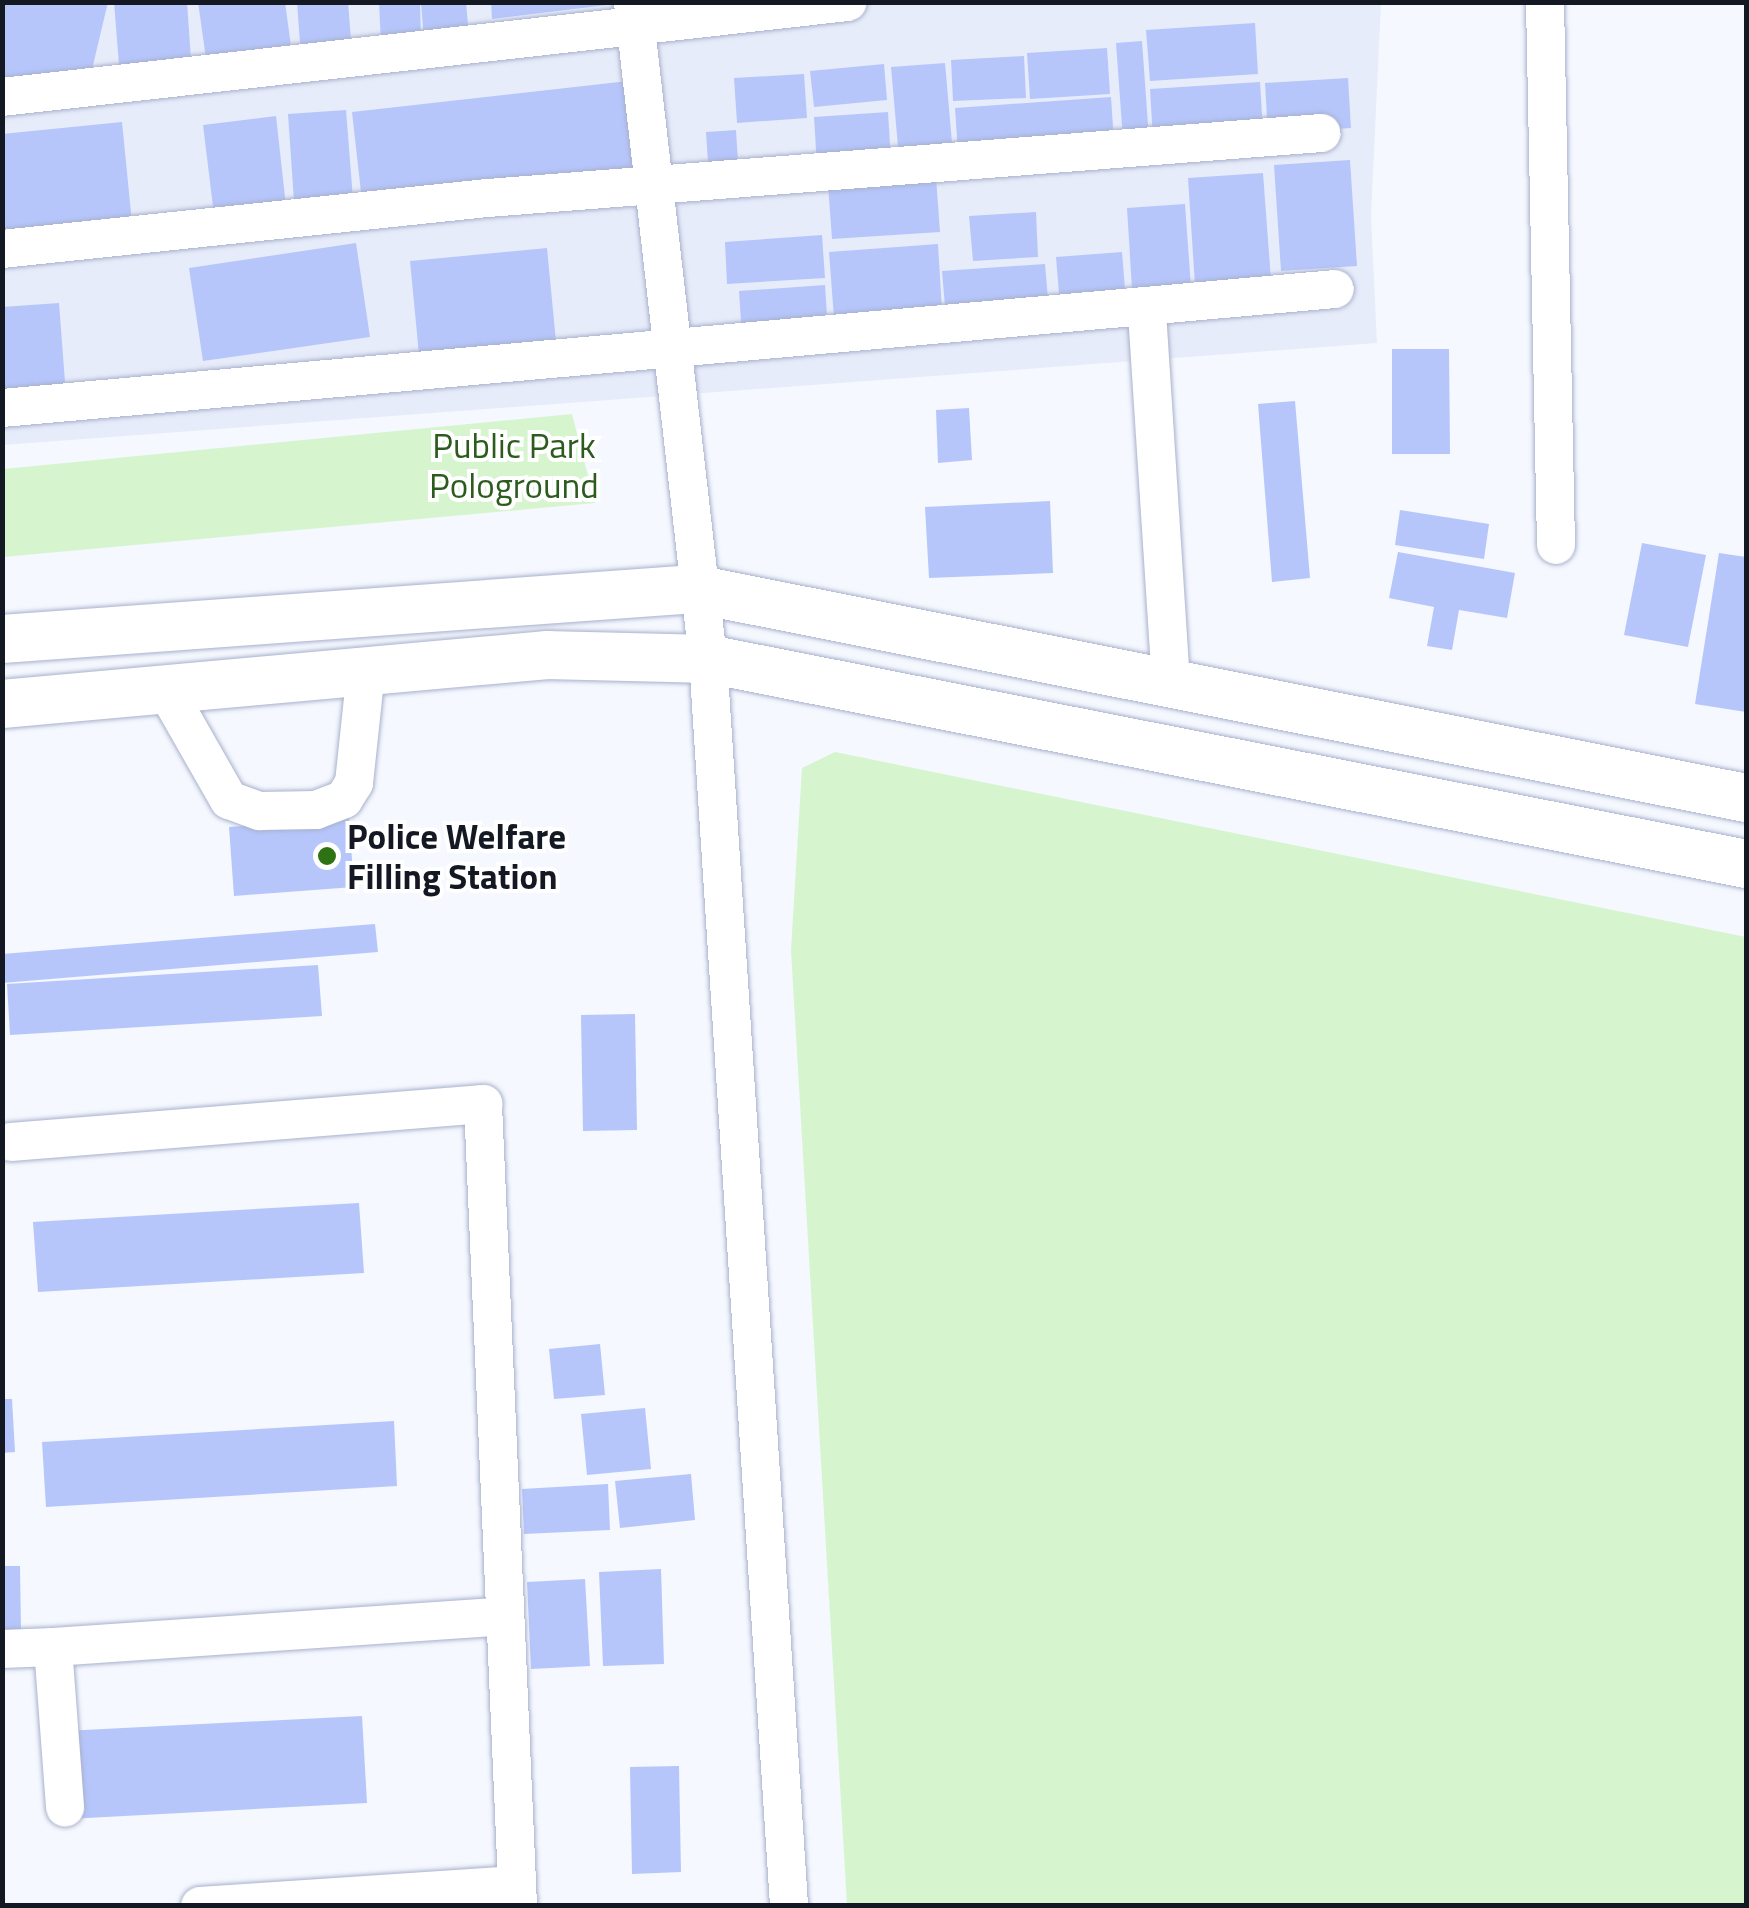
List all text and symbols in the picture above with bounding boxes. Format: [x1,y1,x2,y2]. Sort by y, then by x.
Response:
park label: Public Park Pologround [429,424,599,506]
place label: Police Welfare Filling Station [347,815,566,897]
marker: Police Welfare Filling Station [316,845,338,867]

